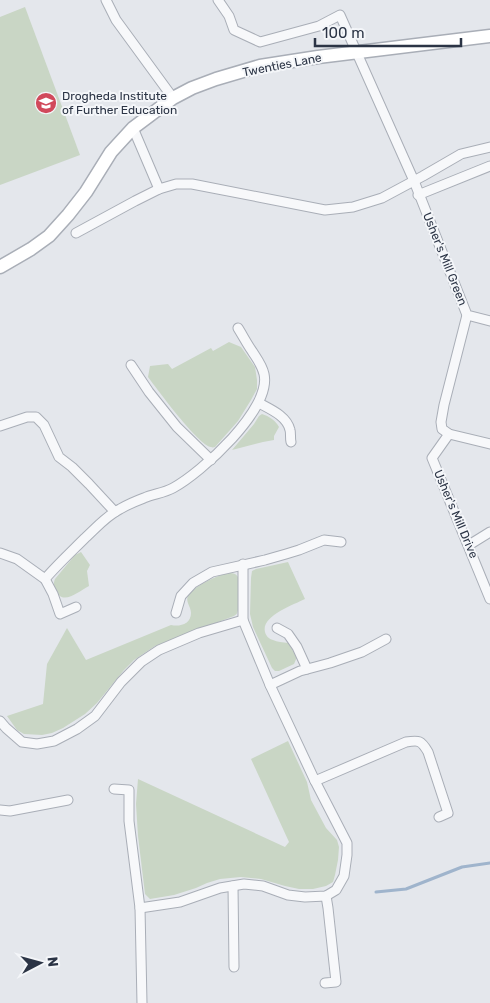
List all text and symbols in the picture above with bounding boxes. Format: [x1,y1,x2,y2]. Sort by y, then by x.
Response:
scale bar [315,15,461,47]
text: 100 m [322,24,364,42]
street label: Twenties Lane [241,50,323,80]
place label: Drogheda Institute of Further Education [62,89,177,117]
school or university icon: Drogheda Institute of Further Education [34,91,58,115]
street label: Usher's Mill Green [420,210,470,308]
street label: Usher's Mill Drive [431,468,481,561]
north arrow [15,938,65,988]
text: N [43,956,61,968]

